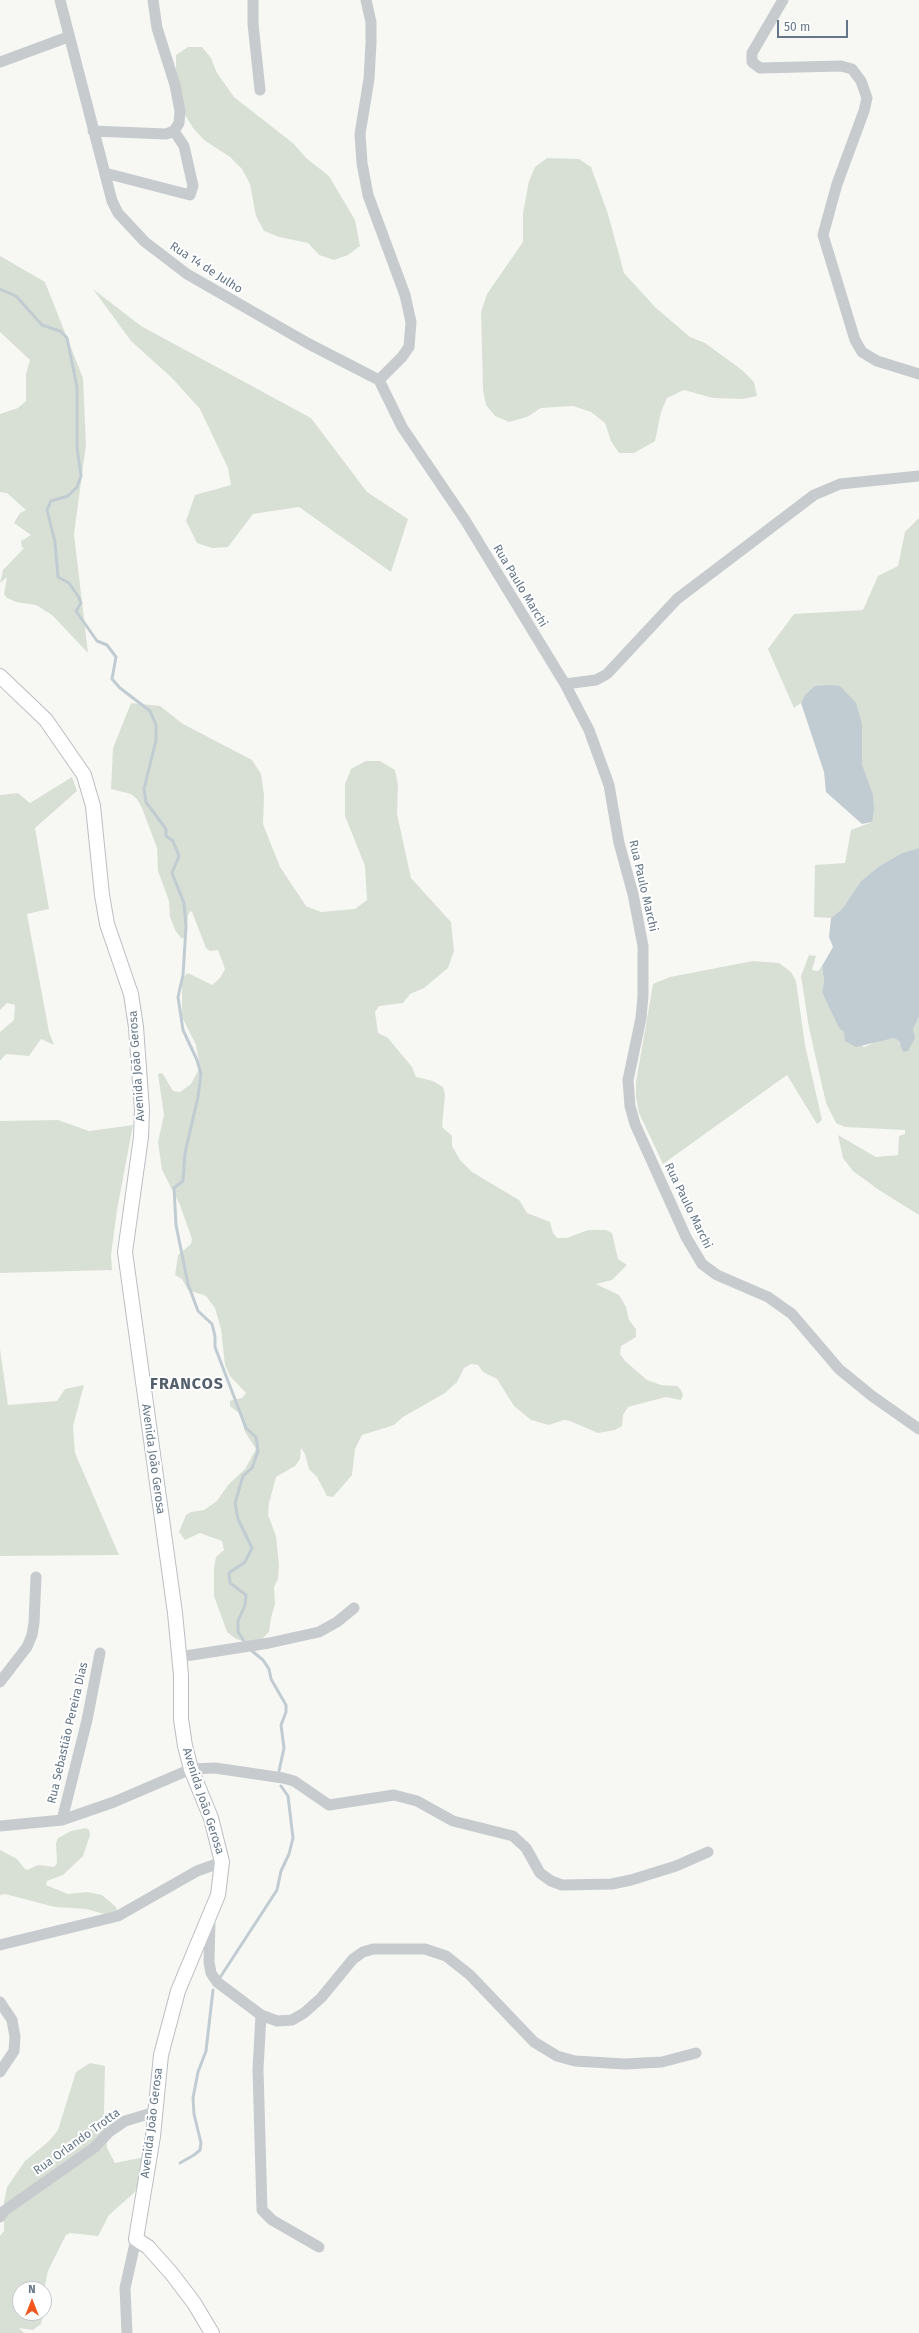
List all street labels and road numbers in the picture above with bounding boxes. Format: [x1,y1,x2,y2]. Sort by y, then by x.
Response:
street label: Rua 14 de Julho [167,239,245,297]
street label: Rua Paulo Marchi [490,542,550,630]
street label: Rua Paulo Marchi [625,839,661,933]
street label: Avenida João Gerosa [126,1010,148,1122]
street label: Rua Paulo Marchi [661,1161,715,1251]
street label: Avenida João Gerosa [138,1403,168,1515]
street label: Rua Sebastião Pereira Dias [45,1661,91,1805]
street label: Avenida João Gerosa [179,1746,227,1856]
street label: Avenida João Gerosa [138,2067,166,2179]
street label: Rua Orlando Trotta [31,2106,123,2178]

